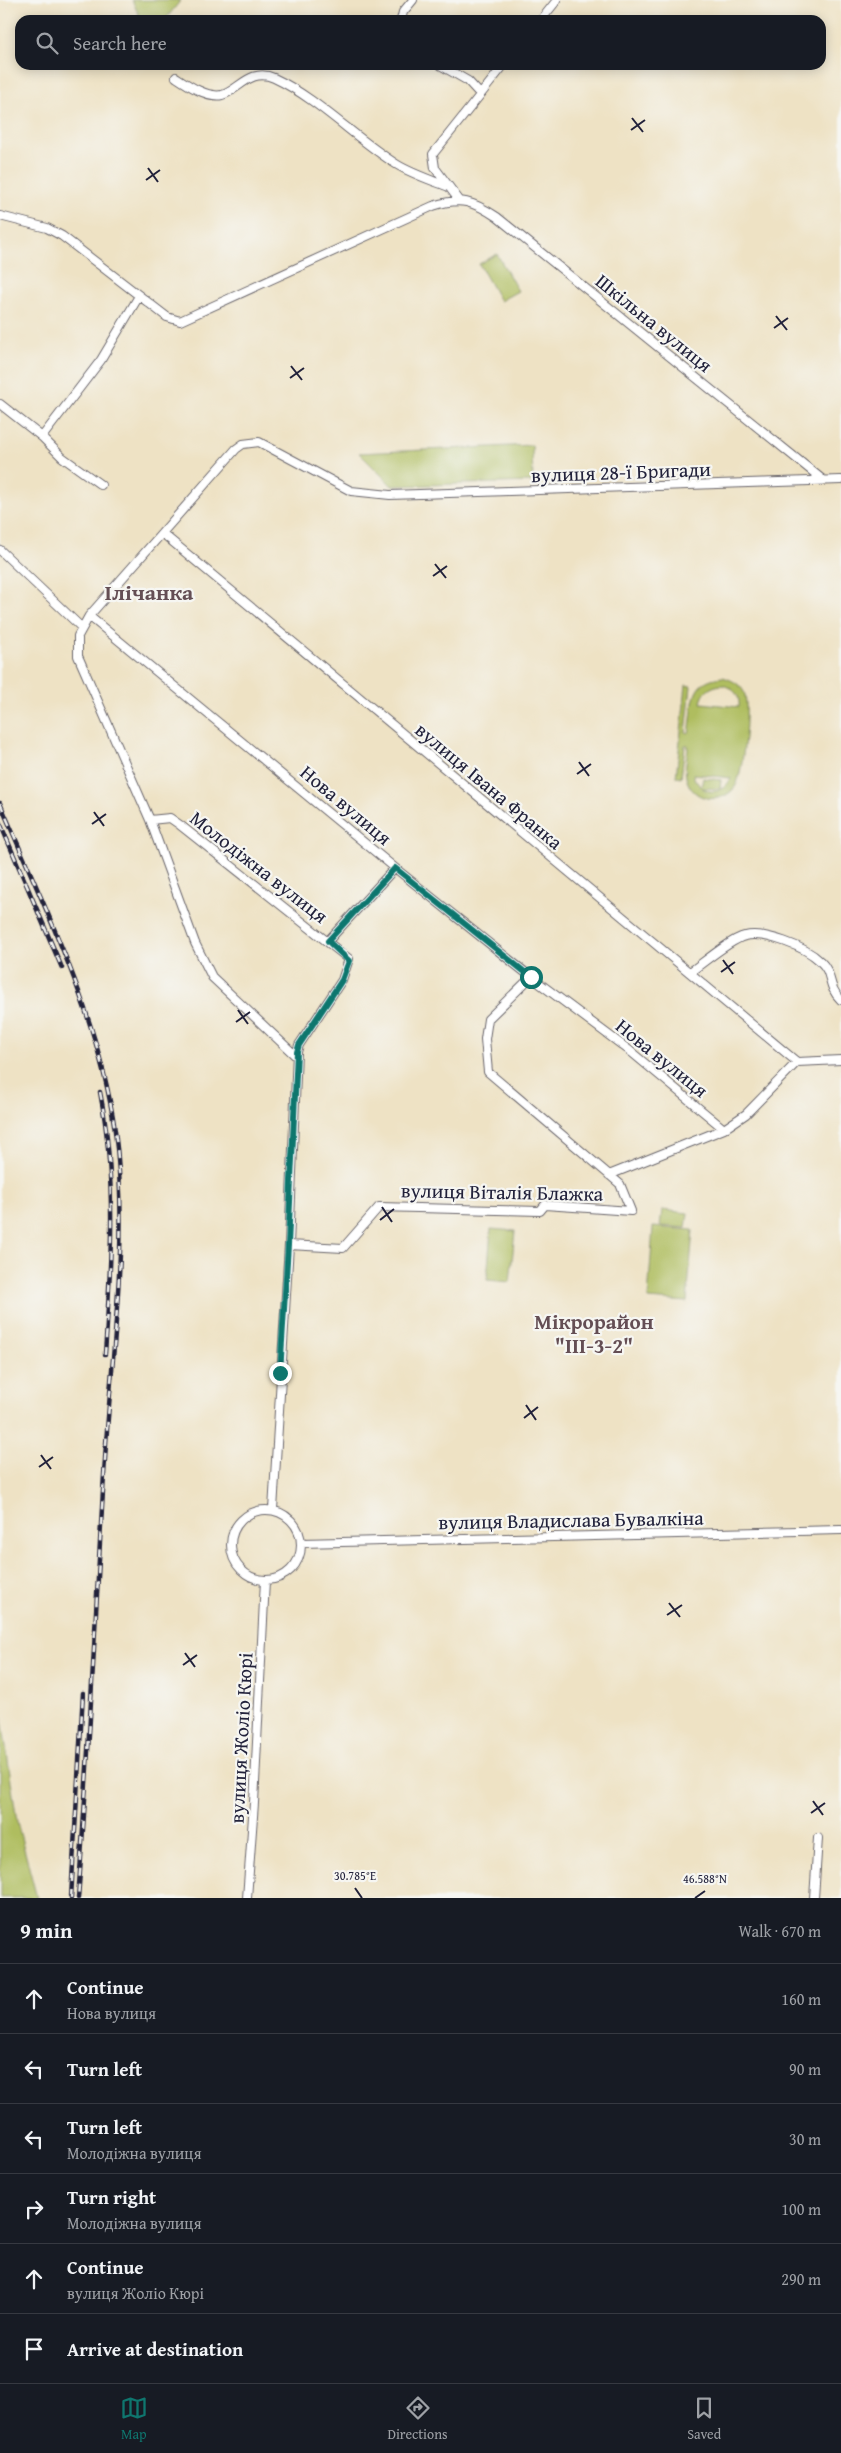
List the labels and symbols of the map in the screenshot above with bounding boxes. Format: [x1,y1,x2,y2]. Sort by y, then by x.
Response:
street label: Шкільна вулиця [590,266,719,379]
street label: вулиця 28-ї Бригади [530,454,712,489]
district label: Ілічанка [105,576,194,608]
street label: вулиця Івана Франка [409,715,570,856]
street label: Нова вулиця [294,758,398,852]
street label: Молодіжна вулиця [184,803,334,930]
route start [520,966,543,989]
street label: Нова вулиця [610,1011,715,1104]
street label: вулиця Віталія Блажка [400,1175,604,1208]
district label: Мікрорайон "ІІІ-3-2" [534,1306,654,1361]
route end [269,1362,292,1385]
street label: вулиця Владислава Бувалкіна [438,1503,704,1536]
street label: вулиця Жоліо Кюрі [222,1651,259,1824]
text: 30.785°E [334,1867,376,1884]
text: 46.588°N [683,1870,727,1887]

